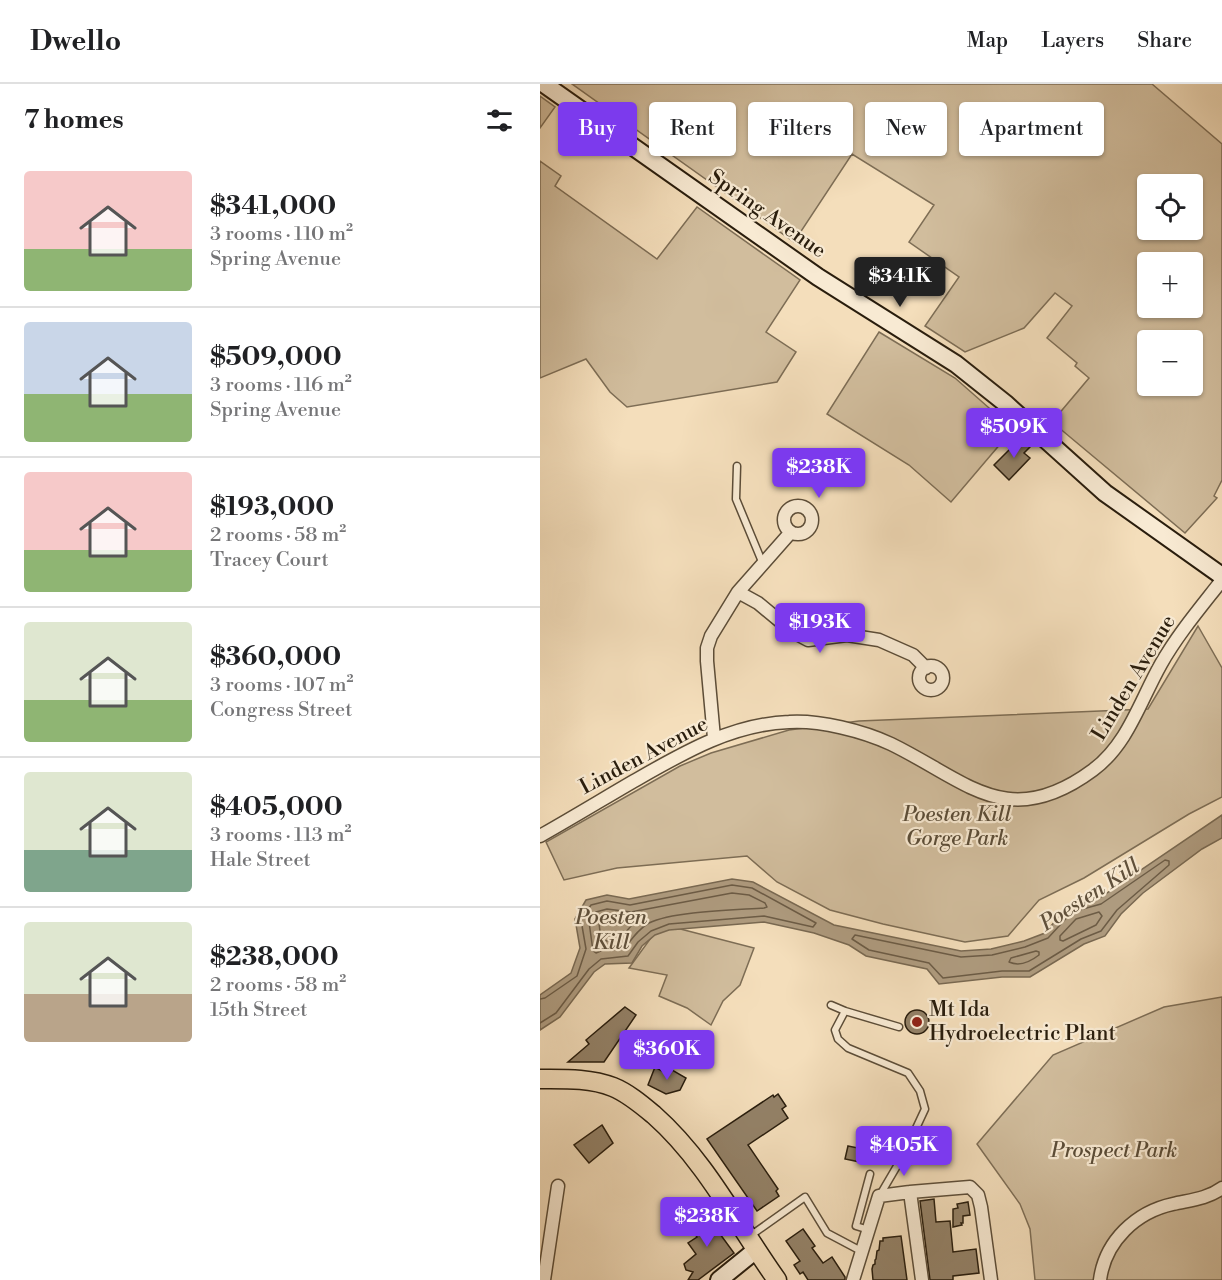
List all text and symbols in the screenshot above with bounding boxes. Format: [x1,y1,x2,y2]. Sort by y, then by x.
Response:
text: Dwello [30,24,121,59]
text: Map [967,28,1008,54]
text: Layers [1041,28,1104,54]
text: Share [1137,28,1192,54]
chip: Buy [558,102,637,156]
chip: Rent [649,102,736,156]
chip: Filters [748,102,853,156]
chip: New [865,102,947,156]
chip: Apartment [959,102,1104,156]
text: 7 homes [24,104,124,136]
icon: filters [483,104,516,137]
street label: Spring Avenue [703,164,831,264]
map controls [1137,174,1203,396]
button: locate [1137,174,1203,240]
text: $341,000 [210,190,336,222]
icon: home [72,195,144,267]
text: 3 rooms · 110 m² [210,222,353,247]
text: Spring Avenue [210,247,341,272]
button: + [1137,252,1203,318]
pin: $341K [858,257,942,308]
text: $341K [868,264,932,289]
button: − [1137,330,1203,396]
text: $509,000 [210,341,342,373]
icon: home [72,346,144,418]
text: 3 rooms · 116 m² [210,373,352,398]
text: Spring Avenue [210,398,341,423]
pin: $509K [972,408,1056,459]
text: $509K [980,415,1048,440]
pin: $238K [777,448,861,499]
text: $238K [786,455,852,480]
text: $193,000 [210,491,334,523]
icon: home [72,496,144,568]
text: 2 rooms · 58 m² [210,523,346,548]
text: Tracey Court [210,548,329,573]
pin: $193K [778,603,862,654]
text: $193K [789,610,851,635]
street label: Linden Avenue [1086,610,1182,746]
text: $360,000 [210,641,341,673]
icon: home [72,646,144,718]
text: 3 rooms · 107 m² [210,673,354,698]
text: Congress Street [210,698,352,723]
street label: Linden Avenue [575,711,713,801]
text: $405,000 [210,791,343,823]
icon: home [72,796,144,868]
park label: Poesten Kill Gorge Park [902,802,1012,852]
text: 3 rooms · 113 m² [210,823,351,848]
text: Hale Street [210,848,311,873]
water label: Poesten Kill [1034,853,1145,938]
water label: Poesten Kill [574,904,648,956]
text: $238,000 [210,941,339,973]
icon: home [72,946,144,1018]
text: 2 rooms · 58 m² [210,973,346,998]
place label: Mt Ida Hydroelectric Plant [929,997,1117,1047]
text: 15th Street [210,998,307,1023]
marker: Mt Ida Hydroelectric Plant [910,1015,924,1029]
pin: $360K [625,1030,709,1081]
text: $360K [633,1037,701,1062]
pin: $405K [862,1126,946,1177]
text: $405K [870,1133,938,1158]
park label: Prospect Park [1050,1138,1177,1164]
pin: $238K [665,1197,749,1248]
text: $238K [674,1204,740,1229]

